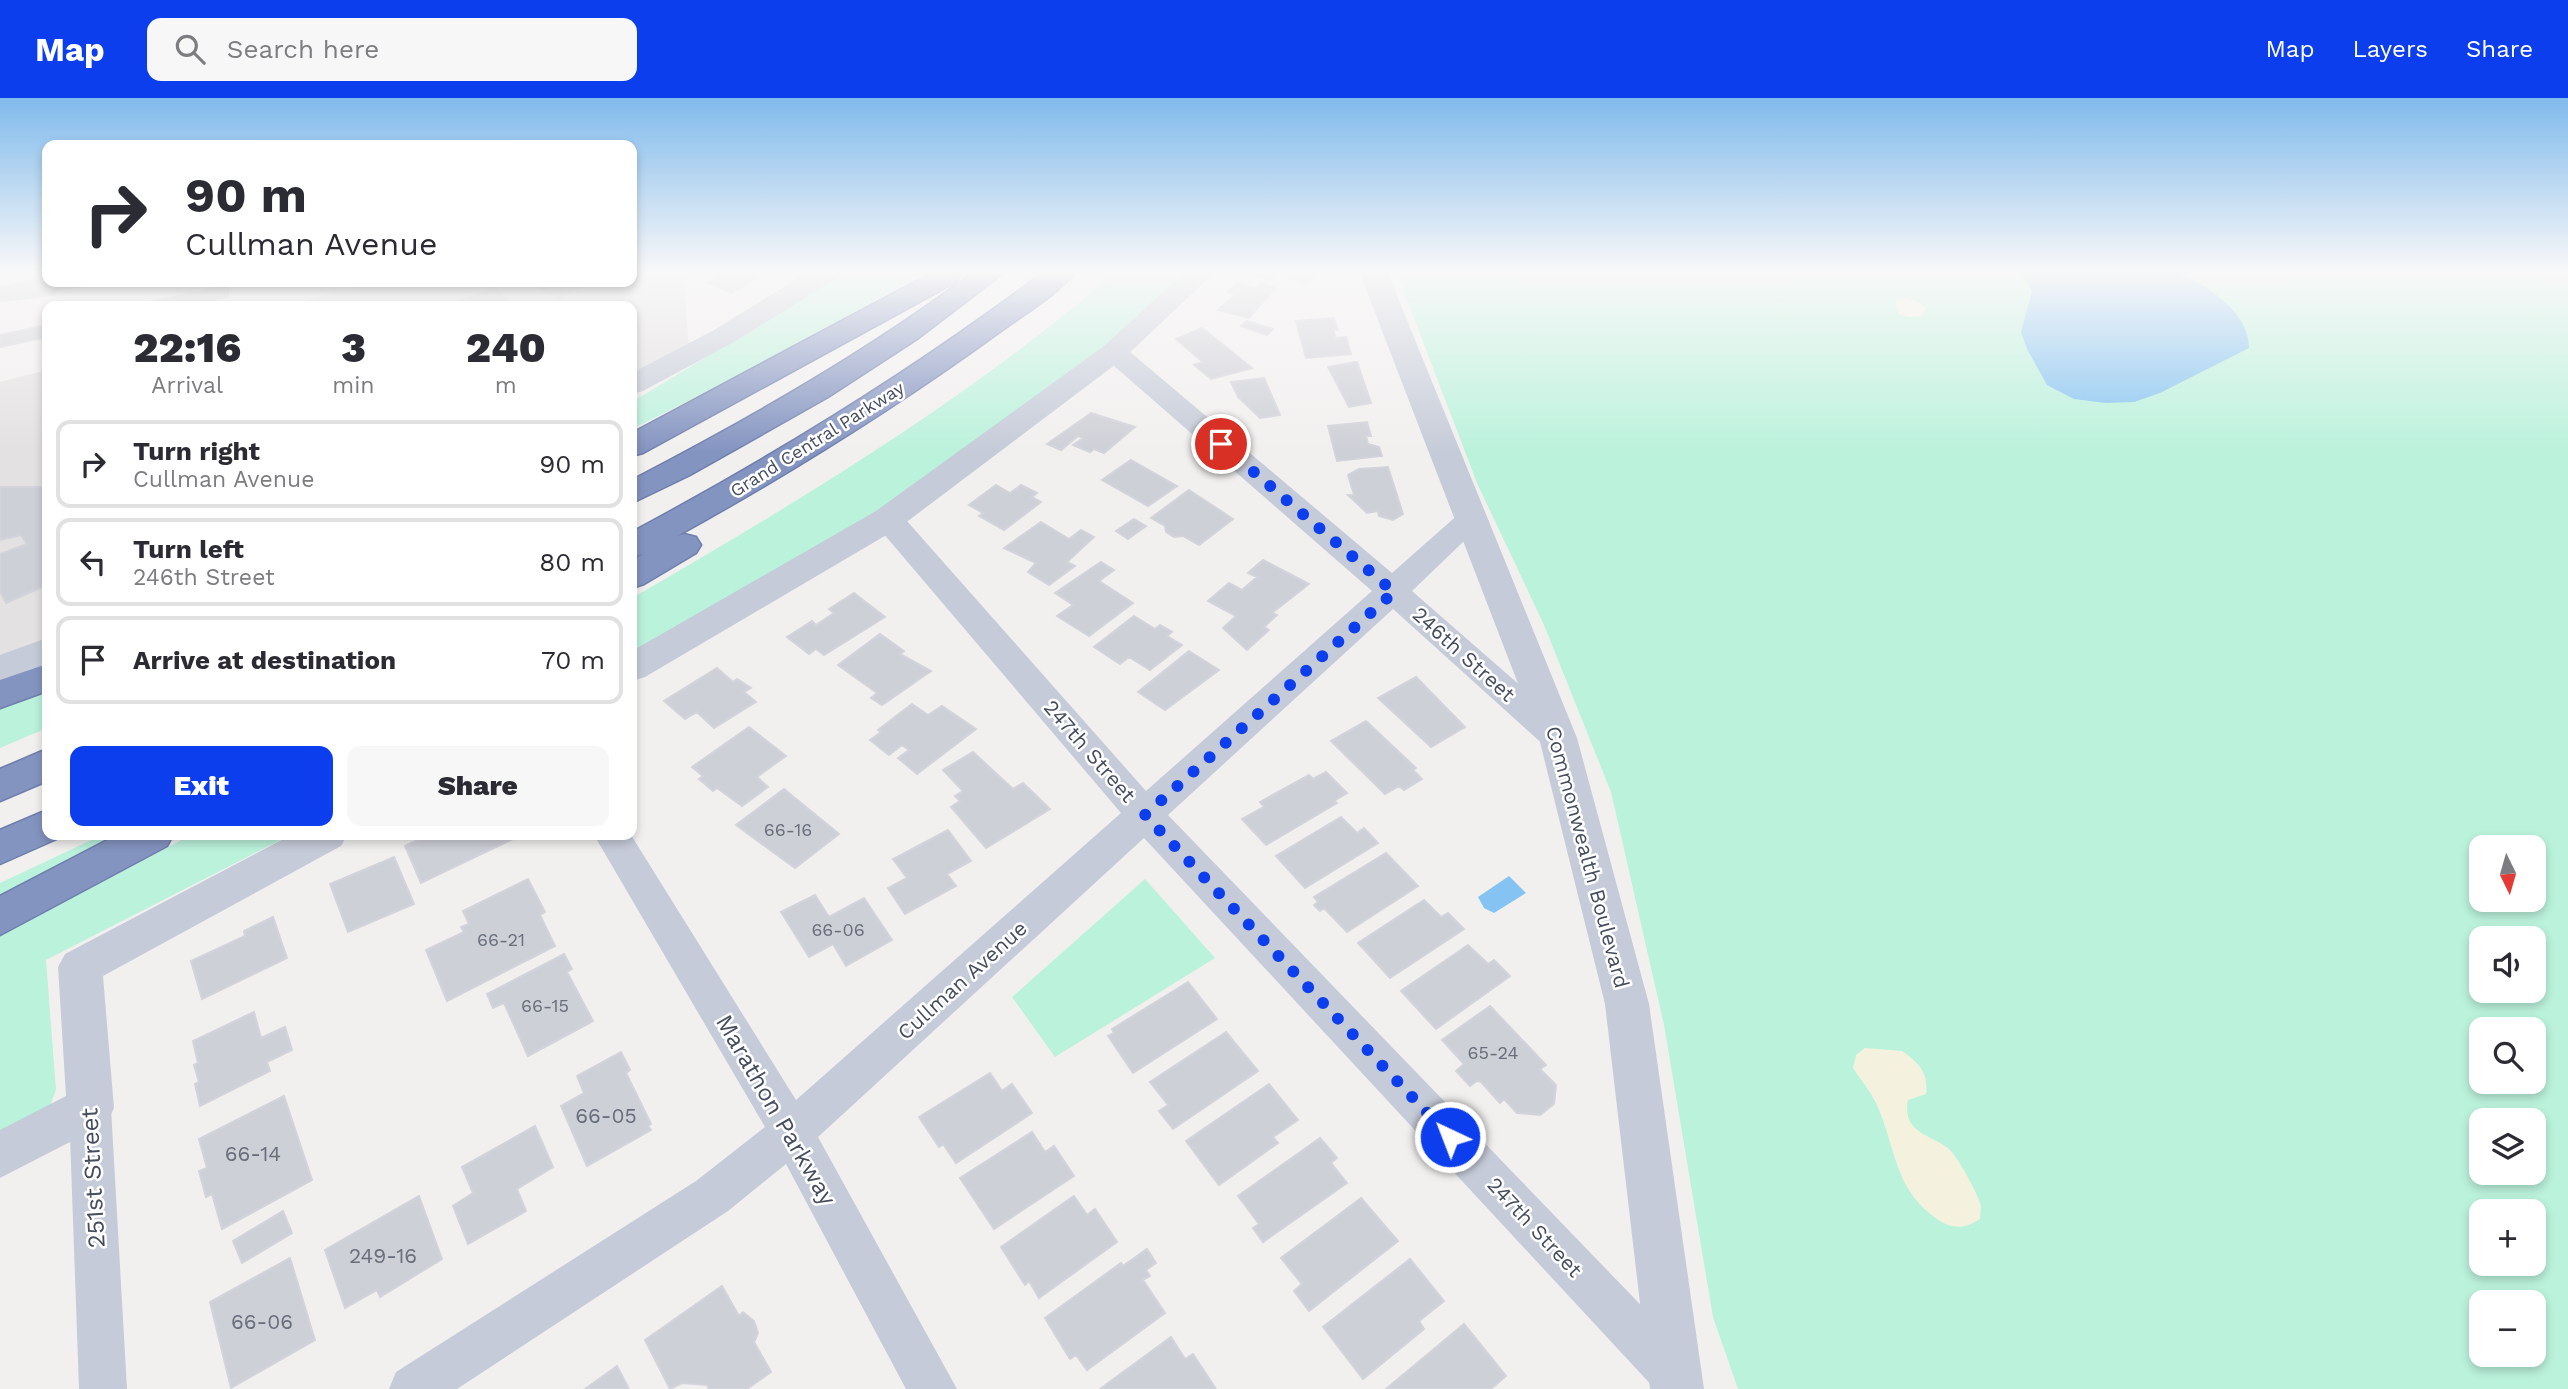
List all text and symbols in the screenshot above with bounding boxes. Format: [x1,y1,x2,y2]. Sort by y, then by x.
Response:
search box [147,18,637,81]
text: Map [35,30,105,69]
icon: search [171,30,209,68]
text: Search here [227,34,379,64]
text: Map [2266,35,2314,63]
text: Layers [2352,35,2428,63]
text: Share [2466,35,2533,63]
text: 90 m [185,166,307,224]
icon: right [70,168,161,259]
text: Cullman Avenue [185,225,438,263]
text: 22:16 [133,323,241,372]
text: 3 [341,323,366,372]
text: 240 [466,323,546,372]
text: Arrival [151,372,223,399]
text: min [332,372,375,399]
text: m [495,372,517,399]
street label: Grand Central Parkway [726,376,908,501]
pin [1191,414,1251,474]
icon: arrive [1202,425,1240,463]
text: Turn right [133,436,260,466]
icon: right [74,445,112,483]
text: 90 m [539,449,605,479]
text: Cullman Avenue [133,466,315,493]
text: Turn left [133,534,244,564]
icon: left [74,543,112,581]
text: 80 m [539,547,605,577]
text: 246th Street [133,564,275,591]
street label: 246th Street [1408,601,1521,707]
icon: arrive [74,641,112,679]
text: Arrive at destination [133,645,396,675]
text: 70 m [541,645,605,675]
street label: 247th Street [1039,695,1141,807]
street label: Commonwealth Boulevard [1541,723,1635,991]
button: Exit [70,746,333,826]
button: Share [347,746,609,826]
house number: 66-16 [764,819,812,840]
north arrow [2469,835,2546,912]
map controls [2469,835,2546,1367]
street label: Cullman Avenue [892,915,1032,1045]
house number: 66-06 [811,919,865,940]
button: sound [2469,926,2546,1003]
house number: 66-21 [477,929,525,950]
house number: 66-15 [521,995,569,1016]
street label: Marathon Parkway [710,1010,842,1211]
button: search [2469,1017,2546,1094]
house number: 65-24 [1468,1042,1518,1063]
position arrow [1413,1100,1487,1174]
house number: 66-05 [575,1103,637,1128]
street label: 251st Street [75,1107,111,1249]
button: layers [2469,1108,2546,1185]
house number: 66-14 [225,1141,281,1166]
street label: 247th Street [1482,1172,1588,1282]
button: + [2469,1199,2546,1276]
house number: 249-16 [349,1243,417,1268]
button: − [2469,1290,2546,1367]
house number: 66-06 [231,1309,293,1334]

